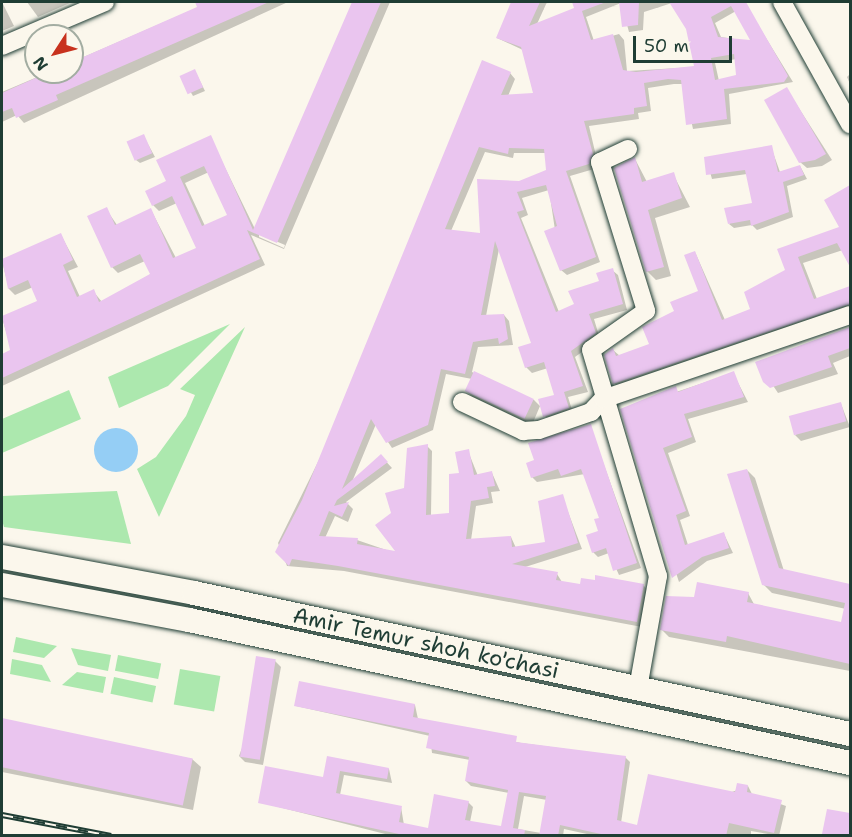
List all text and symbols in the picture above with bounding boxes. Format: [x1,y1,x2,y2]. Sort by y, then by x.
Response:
north arrow [24,24,84,84]
scale bar [636,24,735,62]
text: 50 m [644,34,689,58]
text: N [28,52,53,75]
street label: Amir Temur shoh ko'chasi [291,602,561,684]

